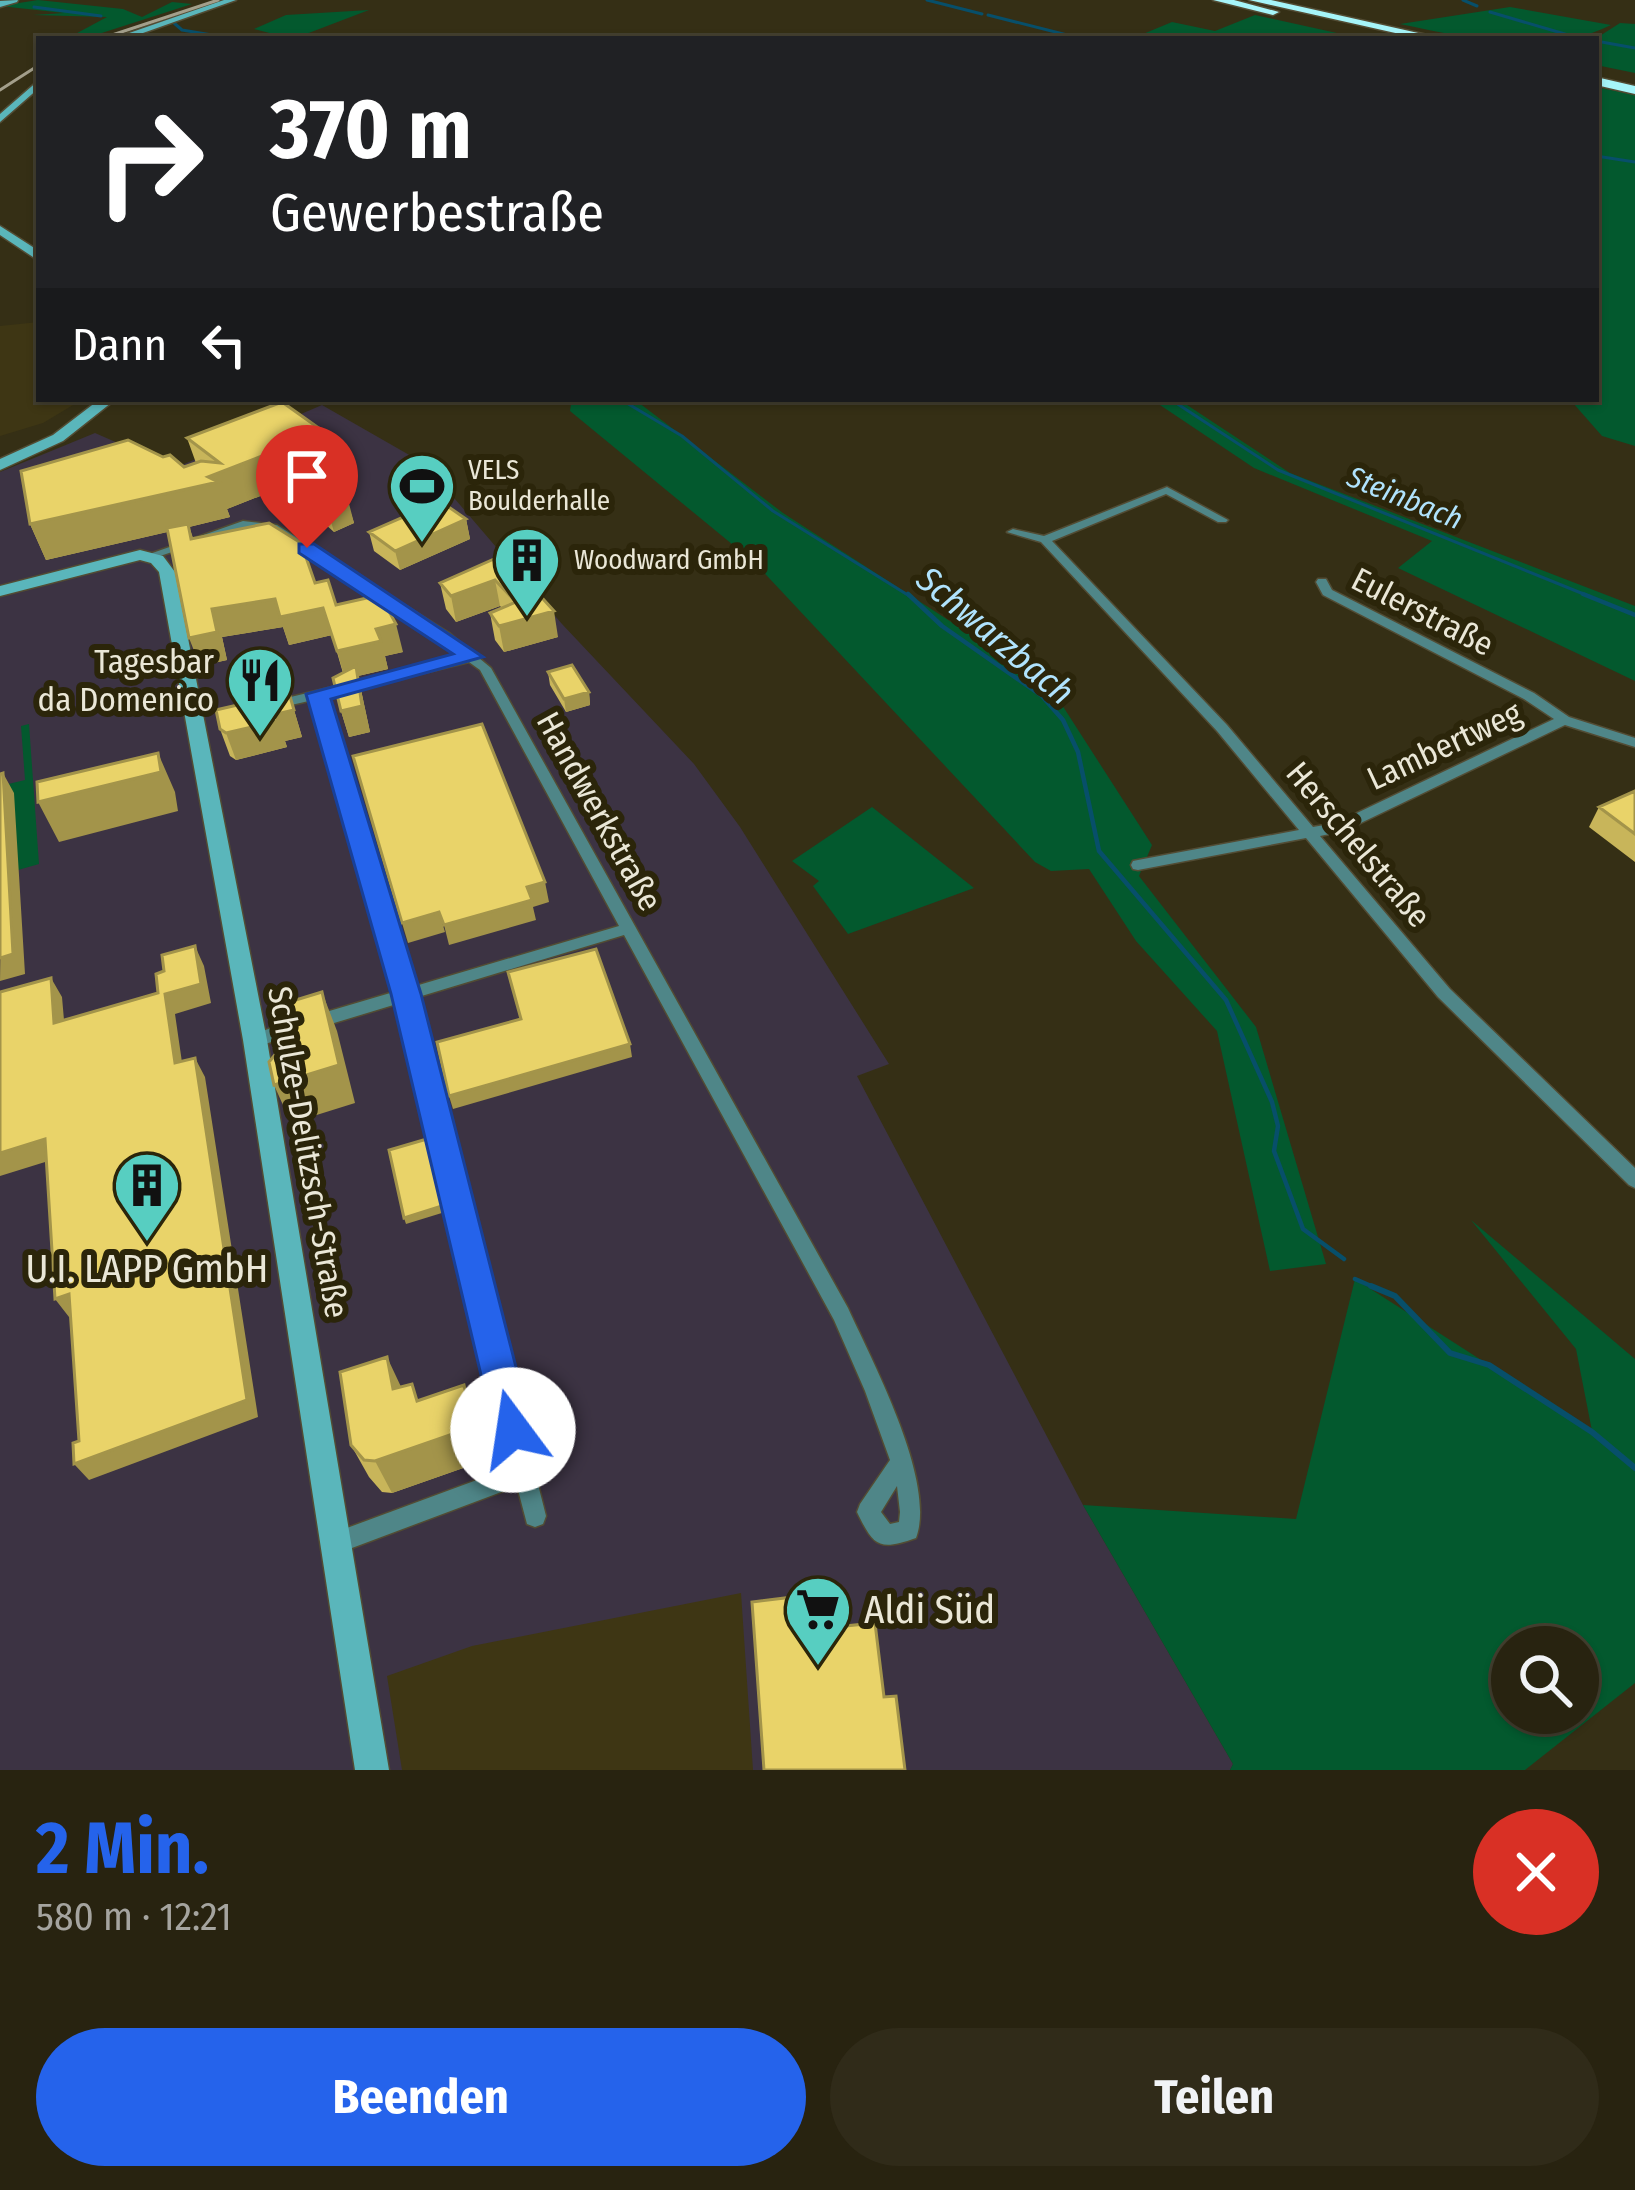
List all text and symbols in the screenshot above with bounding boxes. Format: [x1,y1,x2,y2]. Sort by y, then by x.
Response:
text: 370 m [270,79,472,180]
icon: right [72,84,228,240]
text: Gewerbestraße [270,181,604,245]
icon: left [191,312,257,378]
text: Dann [72,318,167,372]
pin [256,425,358,548]
icon: arrive [274,443,340,509]
sports icon: VELS Boulderhalle [387,451,457,545]
place label: VELS Boulderhalle [468,454,610,517]
water label: Steinbach [1341,458,1468,537]
building icon: Woodward GmbH [492,525,562,619]
place label: Woodward GmbH [574,544,764,576]
water label: Schwarzbach [907,557,1083,714]
street label: Eulerstraße [1345,559,1500,665]
place label: Tagesbar da Domenico [38,642,214,720]
restaurant icon: Tagesbar da Domenico [225,645,295,739]
street label: Lambertweg [1361,693,1528,799]
street label: Handwerkstraße [528,705,670,918]
street label: Herschelstraße [1278,754,1439,935]
street label: Schulze-Delitzsch-Straße [259,983,357,1321]
building icon: U.I. LAPP GmbH [112,1150,182,1244]
place label: U.I. LAPP GmbH [26,1246,268,1292]
position arrow [450,1367,576,1493]
supermarket icon: Aldi Süd [783,1574,853,1668]
place label: Aldi Süd [864,1587,995,1633]
map controls [1491,1626,1599,1734]
button: search [1491,1626,1599,1734]
text: 2 Min. [36,1806,209,1892]
button: close [1473,1809,1599,1935]
text: 580 m · 12:21 [36,1894,232,1940]
button: Beenden [36,2028,806,2166]
button: Teilen [830,2028,1599,2166]

